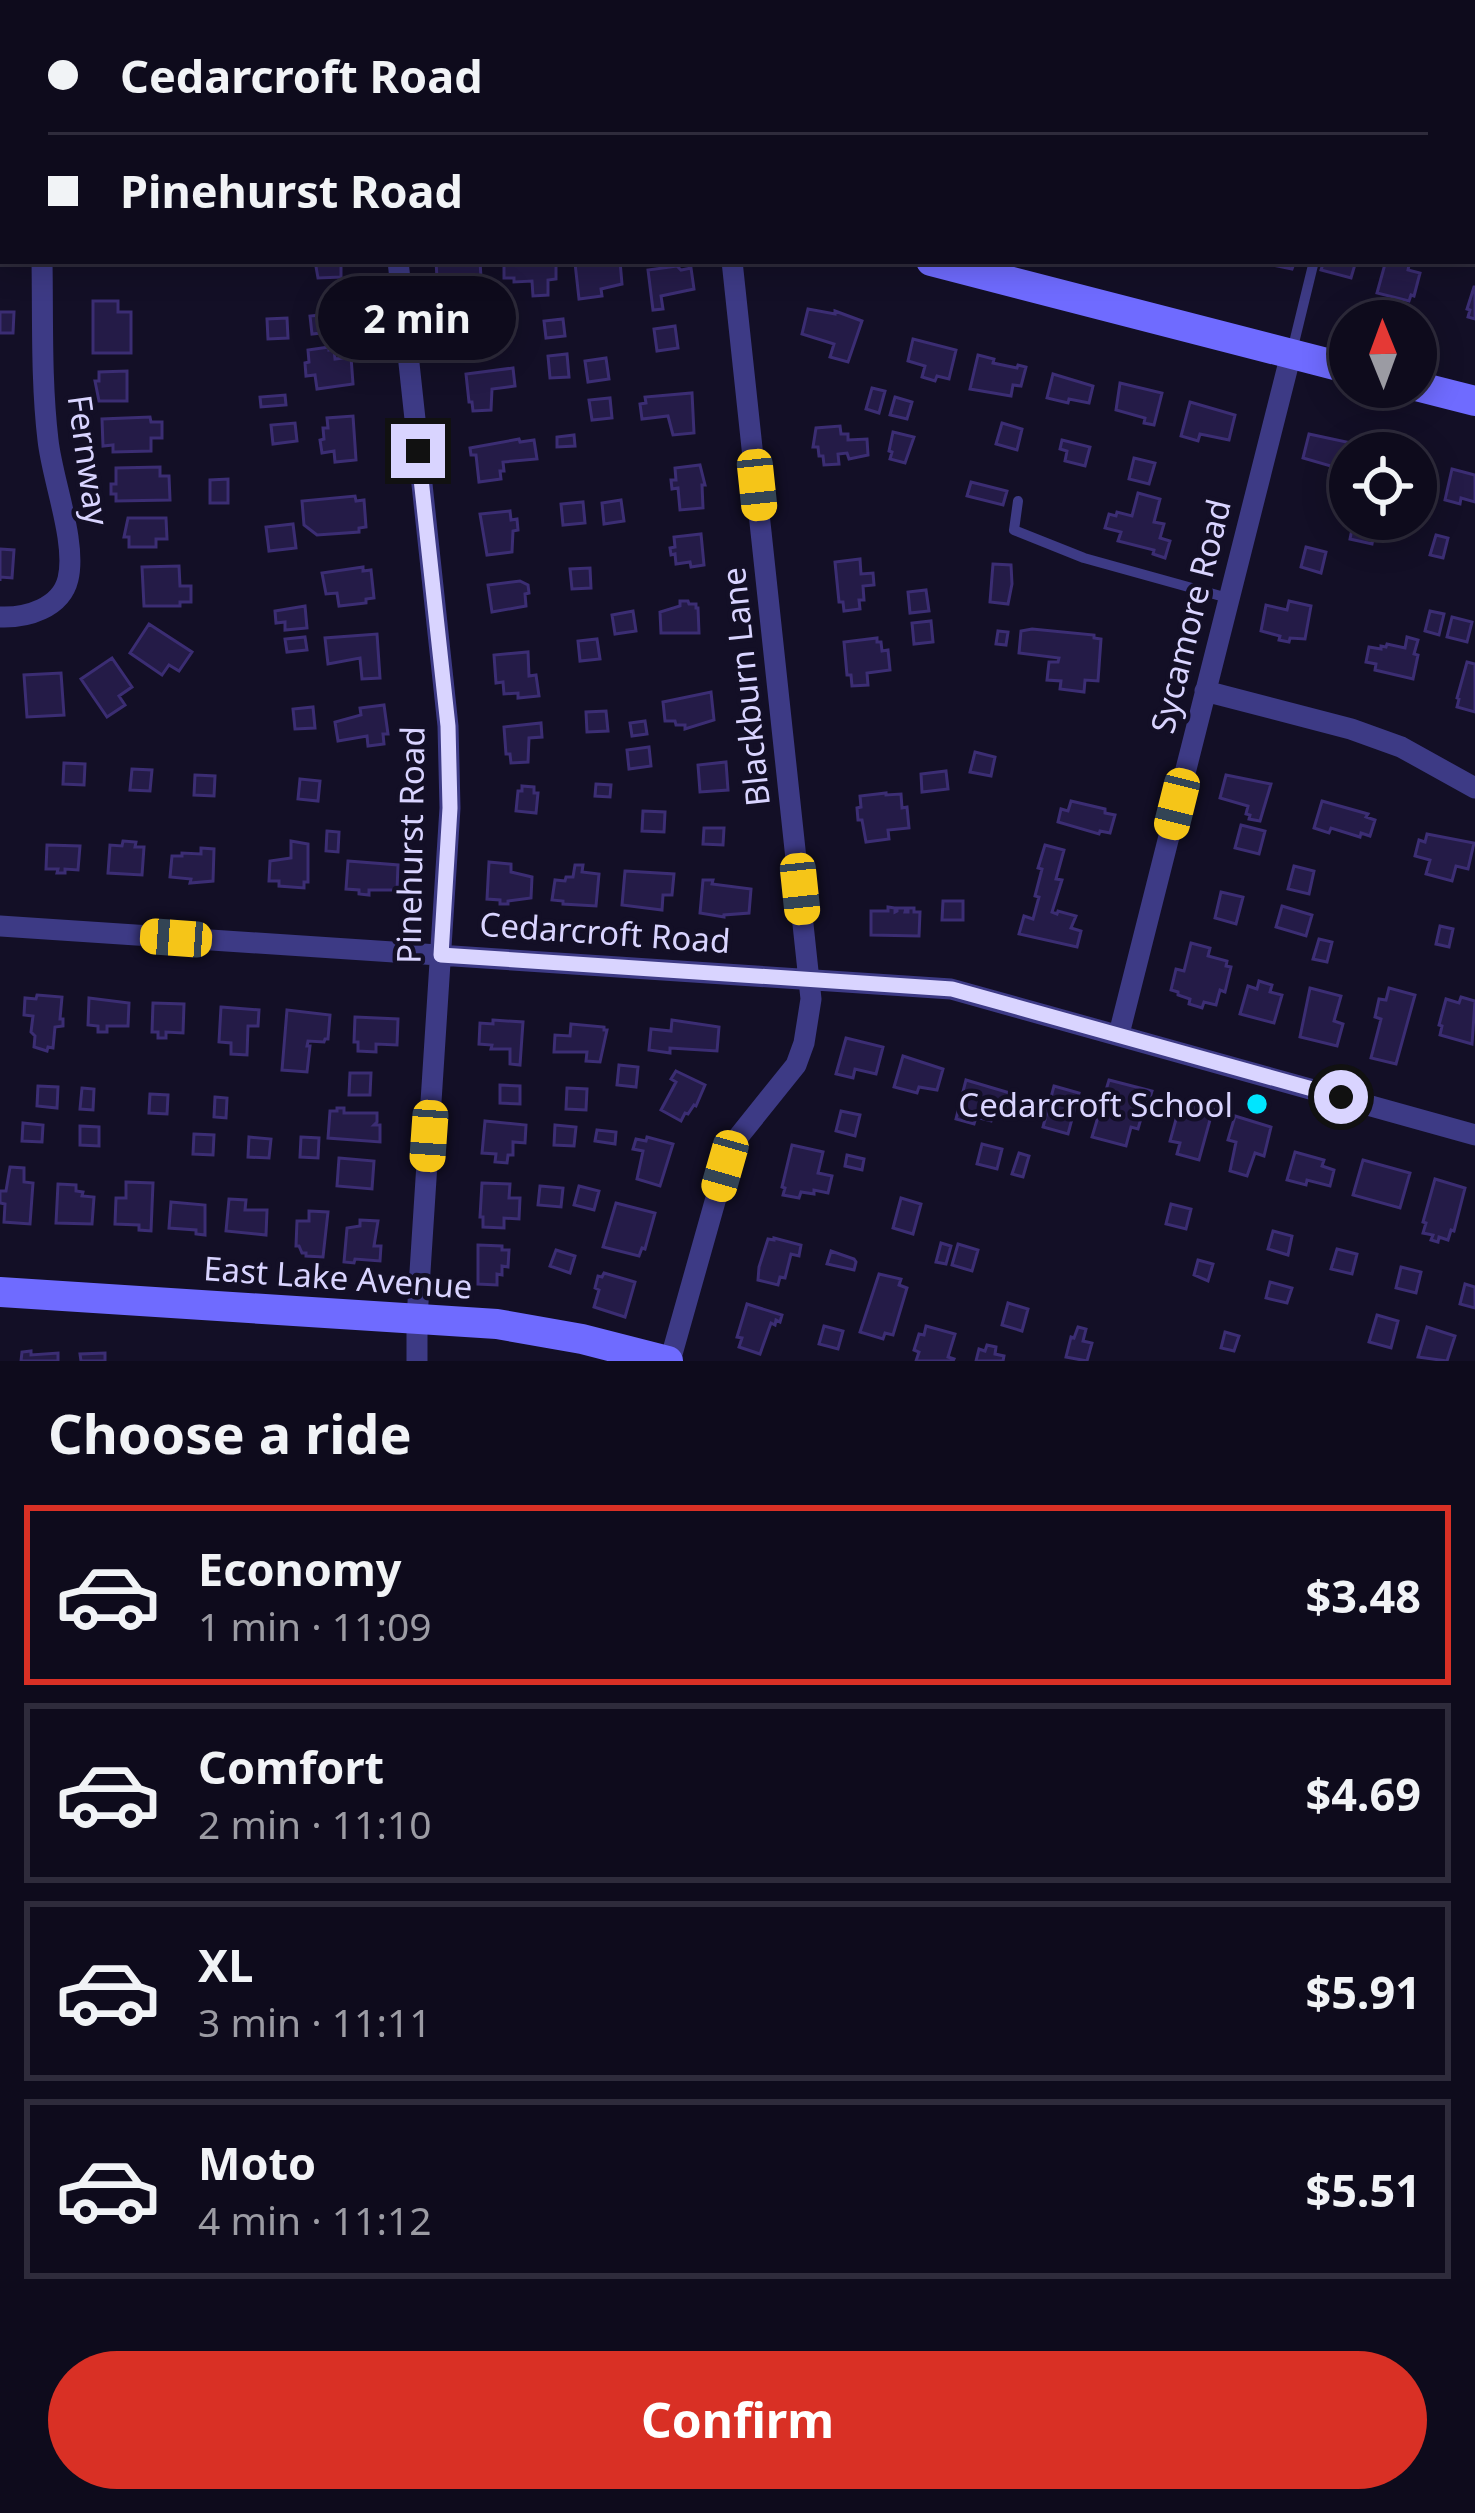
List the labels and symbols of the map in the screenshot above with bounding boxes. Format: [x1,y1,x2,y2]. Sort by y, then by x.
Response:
callout: 2 min [319,277,517,361]
north arrow [1329,300,1437,408]
street label: Fernway [58,392,120,528]
route end [391,424,445,478]
car [735,447,779,523]
street label: Sycamore Road [1139,494,1241,738]
street label: Blackburn Lane [710,565,780,809]
street label: Pinehurst Road [385,726,435,964]
car [1151,765,1203,843]
car [778,851,822,927]
street label: Cedarcroft Road [478,901,732,963]
car [139,918,213,958]
route start [1314,1070,1368,1124]
place label: Cedarcroft School [958,1082,1233,1127]
marker: Cedarcroft School [1244,1091,1270,1117]
car [409,1099,449,1173]
car [698,1126,752,1206]
street label: East Lake Avenue [202,1245,474,1309]

